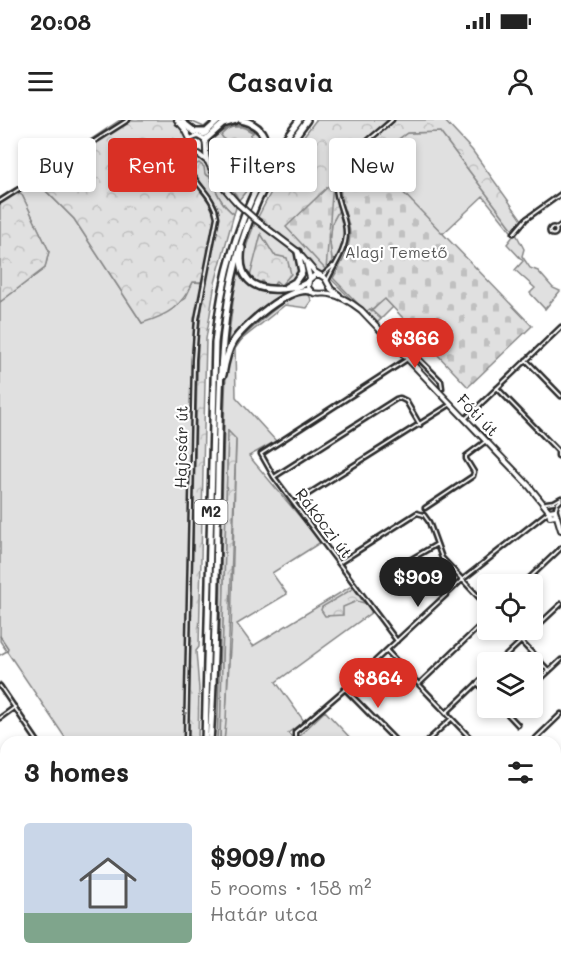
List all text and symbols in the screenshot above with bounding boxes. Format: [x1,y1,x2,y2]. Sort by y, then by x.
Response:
text: 20:08 [30,7,91,36]
text: Casavia [227,64,334,99]
icon: menu [24,65,57,98]
icon: person [504,65,537,98]
chip: Buy [18,138,96,192]
chip: Rent [108,138,197,192]
chip: Filters [209,138,317,192]
chip: New [329,138,416,192]
park label: Alagi Temető [345,241,447,262]
pin: $366 [379,318,451,369]
text: $366 [391,324,439,350]
street label: Fóti út [453,389,504,440]
street label: Hajcsár út [169,405,192,489]
street label: Rákóczi út [291,484,358,562]
road number: M2 [194,500,228,524]
pin: $909 [382,557,454,608]
text: $909 [393,563,443,589]
map controls [477,574,543,718]
button: locate [477,574,543,640]
button: layers [477,652,543,718]
pin: $864 [342,658,414,709]
text: $864 [353,664,403,690]
text: 3 homes [24,755,129,789]
icon: filters [504,756,537,789]
text: $909/mo [210,840,326,874]
icon: home [72,847,144,919]
text: 5 rooms · 158 m² [210,874,372,900]
text: Határ utca [210,900,318,926]

